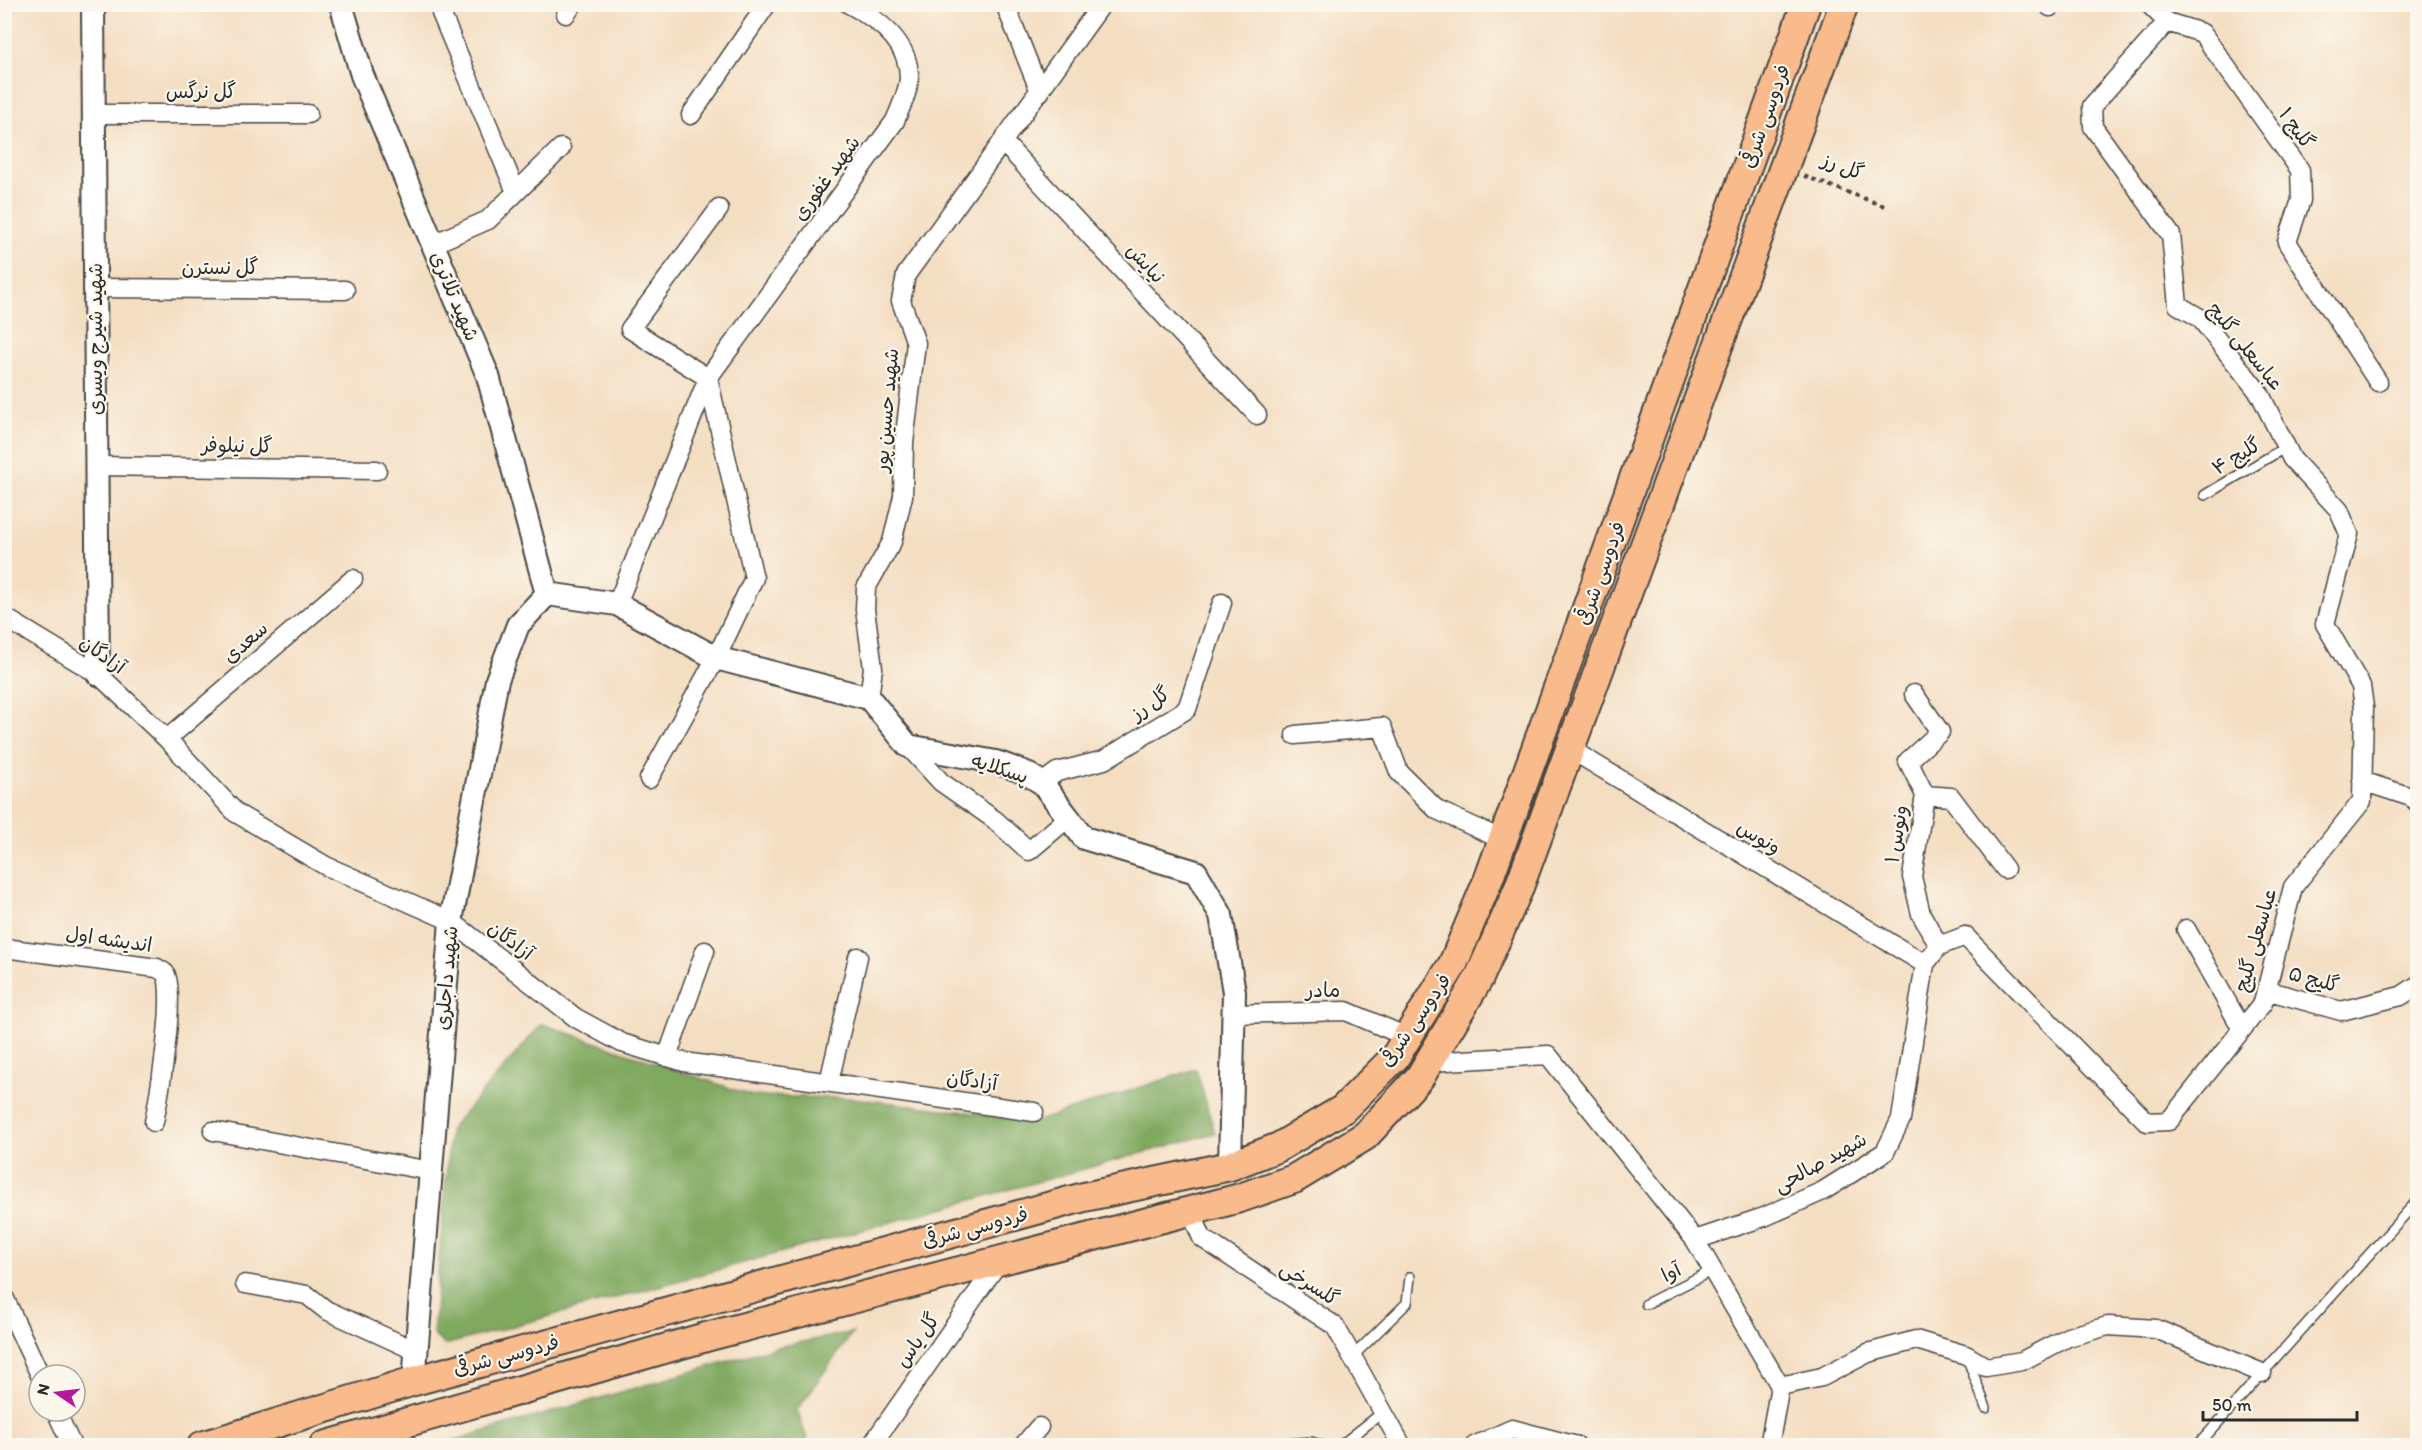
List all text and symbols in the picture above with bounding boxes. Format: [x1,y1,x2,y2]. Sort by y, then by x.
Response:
street label: فردوسی شرقی [1734,61,1796,171]
street label: گل نرگس [166,79,236,103]
street label: گلیج ۱ [2272,103,2320,154]
street label: شهید غفوری [787,131,865,225]
street label: گل رز [1817,146,1867,185]
street label: نیایش [1122,238,1170,288]
street label: شهید تلاتری [425,248,485,344]
street label: گل نسترن [181,255,259,279]
street label: شهید شیرج ویسری [83,263,109,415]
street label: عباسعلی گلیج [2202,297,2289,396]
street label: شهید حسین پور [868,347,904,475]
street label: گل نیلوفر [199,432,273,460]
street label: گلیج ۴ [2207,432,2266,482]
street label: فردوسی شرقی [1569,518,1631,628]
street label: سعدی [217,616,273,668]
street label: آزادگان [75,629,132,679]
street label: گل رز [1124,681,1174,726]
street label: پسکلایه [968,748,1032,789]
street label: ونوس ۱ [1880,803,1912,865]
street label: ونوس [1733,815,1785,859]
street label: عباسعلی گلیج [2229,886,2283,995]
street label: آزادگان [483,915,539,966]
street label: اندیشه اول [64,921,154,957]
street label: شهید داجلری [429,925,463,1031]
street label: گلیج ۵ [2285,961,2342,999]
street label: فردوسی شرقی [1373,968,1457,1072]
street label: مادر [1304,978,1340,1002]
street label: آزادگان [945,1065,1000,1096]
street label: شهید صالحی [1769,1127,1871,1198]
street label: فردوسی شرقی [919,1200,1031,1254]
street label: گلسرخی [1276,1255,1344,1312]
street label: آوا [1657,1256,1686,1287]
street label: گل یاس [890,1308,944,1372]
street label: فردوسی شرقی [450,1328,562,1382]
north arrow [27,1363,87,1423]
text: N [32,1382,53,1397]
scale bar [2203,1384,2358,1422]
text: 50 m [2212,1394,2252,1416]

